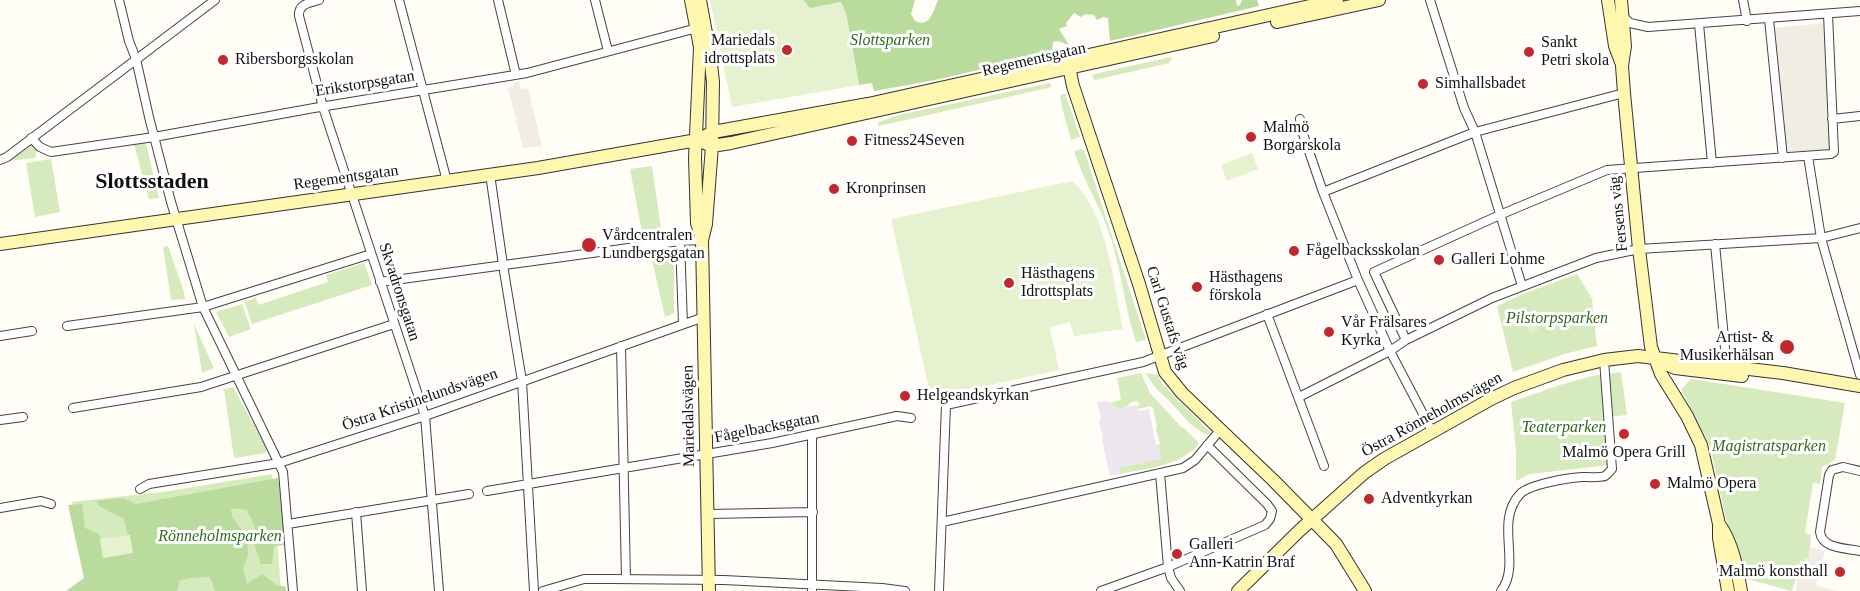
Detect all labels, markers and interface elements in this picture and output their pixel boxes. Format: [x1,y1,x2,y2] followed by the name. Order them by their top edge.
[704,31,775,69] place label: Mariedals idrottsplats
[850,31,930,51] park label: Slottsparken
[1541,33,1609,71] place label: Sankt Petri skola
[980,39,1088,81] street label: Regementsgatan
[780,43,794,57] marker: Mariedals idrottsplats
[1522,45,1536,59] marker: Sankt Petri skola
[235,50,354,70] place label: Ribersborgsskolan
[216,53,230,67] marker: Ribersborgsskolan
[314,67,416,101] street label: Erikstorpsgatan
[1435,74,1526,94] place label: Simhallsbadet
[1416,77,1430,91] marker: Simhallsbadet
[1263,118,1341,156] place label: Malmö Borgarskola
[1244,130,1258,144] marker: Malmö Borgarskola
[864,131,964,151] place label: Fitness24Seven
[845,134,859,148] marker: Fitness24Seven
[292,161,400,195] street label: Regementsgatan
[95,169,209,195] district label: Slottsstaden
[1605,175,1633,253] street label: Fersens väg
[846,179,926,199] place label: Kronprinsen
[827,182,841,196] marker: Kronprinsen
[602,226,705,264] place label: Vårdcentralen Lundbergsgatan
[580,236,598,254] marker: Vårdcentralen Lundbergsgatan
[374,240,424,344] street label: Skvadronsgatan
[1306,241,1420,261] place label: Fågelbacksskolan
[1287,244,1301,258] marker: Fågelbacksskolan
[1451,250,1545,270] place label: Galleri Lohme
[1432,253,1446,267] marker: Galleri Lohme
[1021,264,1095,302] place label: Hästhagens Idrottsplats
[1141,264,1193,372] street label: Carl Gustafs väg
[1209,268,1283,306] place label: Hästhagens förskola
[1002,276,1016,290] marker: Hästhagens Idrottsplats
[1190,280,1204,294] marker: Hästhagens förskola
[1506,309,1608,329] park label: Pilstorpsparken
[1341,313,1427,351] place label: Vår Frälsares Kyrka
[1322,325,1336,339] marker: Vår Frälsares Kyrka
[1680,328,1774,366] place label: Artist- & Musikerhälsan
[1778,338,1796,356] marker: Artist- & Musikerhälsan
[340,364,500,436] street label: Östra Kristinelundsvägen
[679,365,699,467] street label: Mariedalsvägen
[1358,368,1506,462] street label: Östra Rönneholmsvägen
[917,386,1029,406] place label: Helgeandskyrkan
[898,389,912,403] marker: Helgeandskyrkan
[713,408,821,448] street label: Fågelbacksgatan
[1522,418,1606,438] park label: Teaterparken
[1617,427,1631,441] marker: Malmö Opera Grill
[1712,437,1826,457] park label: Magistratsparken
[1562,443,1686,463] place label: Malmö Opera Grill
[1667,474,1756,494] place label: Malmö Opera
[1648,477,1662,491] marker: Malmö Opera
[1381,489,1473,509] place label: Adventkyrkan
[1362,492,1376,506] marker: Adventkyrkan
[158,527,282,547] park label: Rönneholmsparken
[1189,535,1295,573] place label: Galleri Ann-Katrin Braf
[1170,547,1184,561] marker: Galleri Ann-Katrin Braf
[1719,562,1828,582] place label: Malmö konsthall
[1833,565,1847,579] marker: Malmö konsthall

